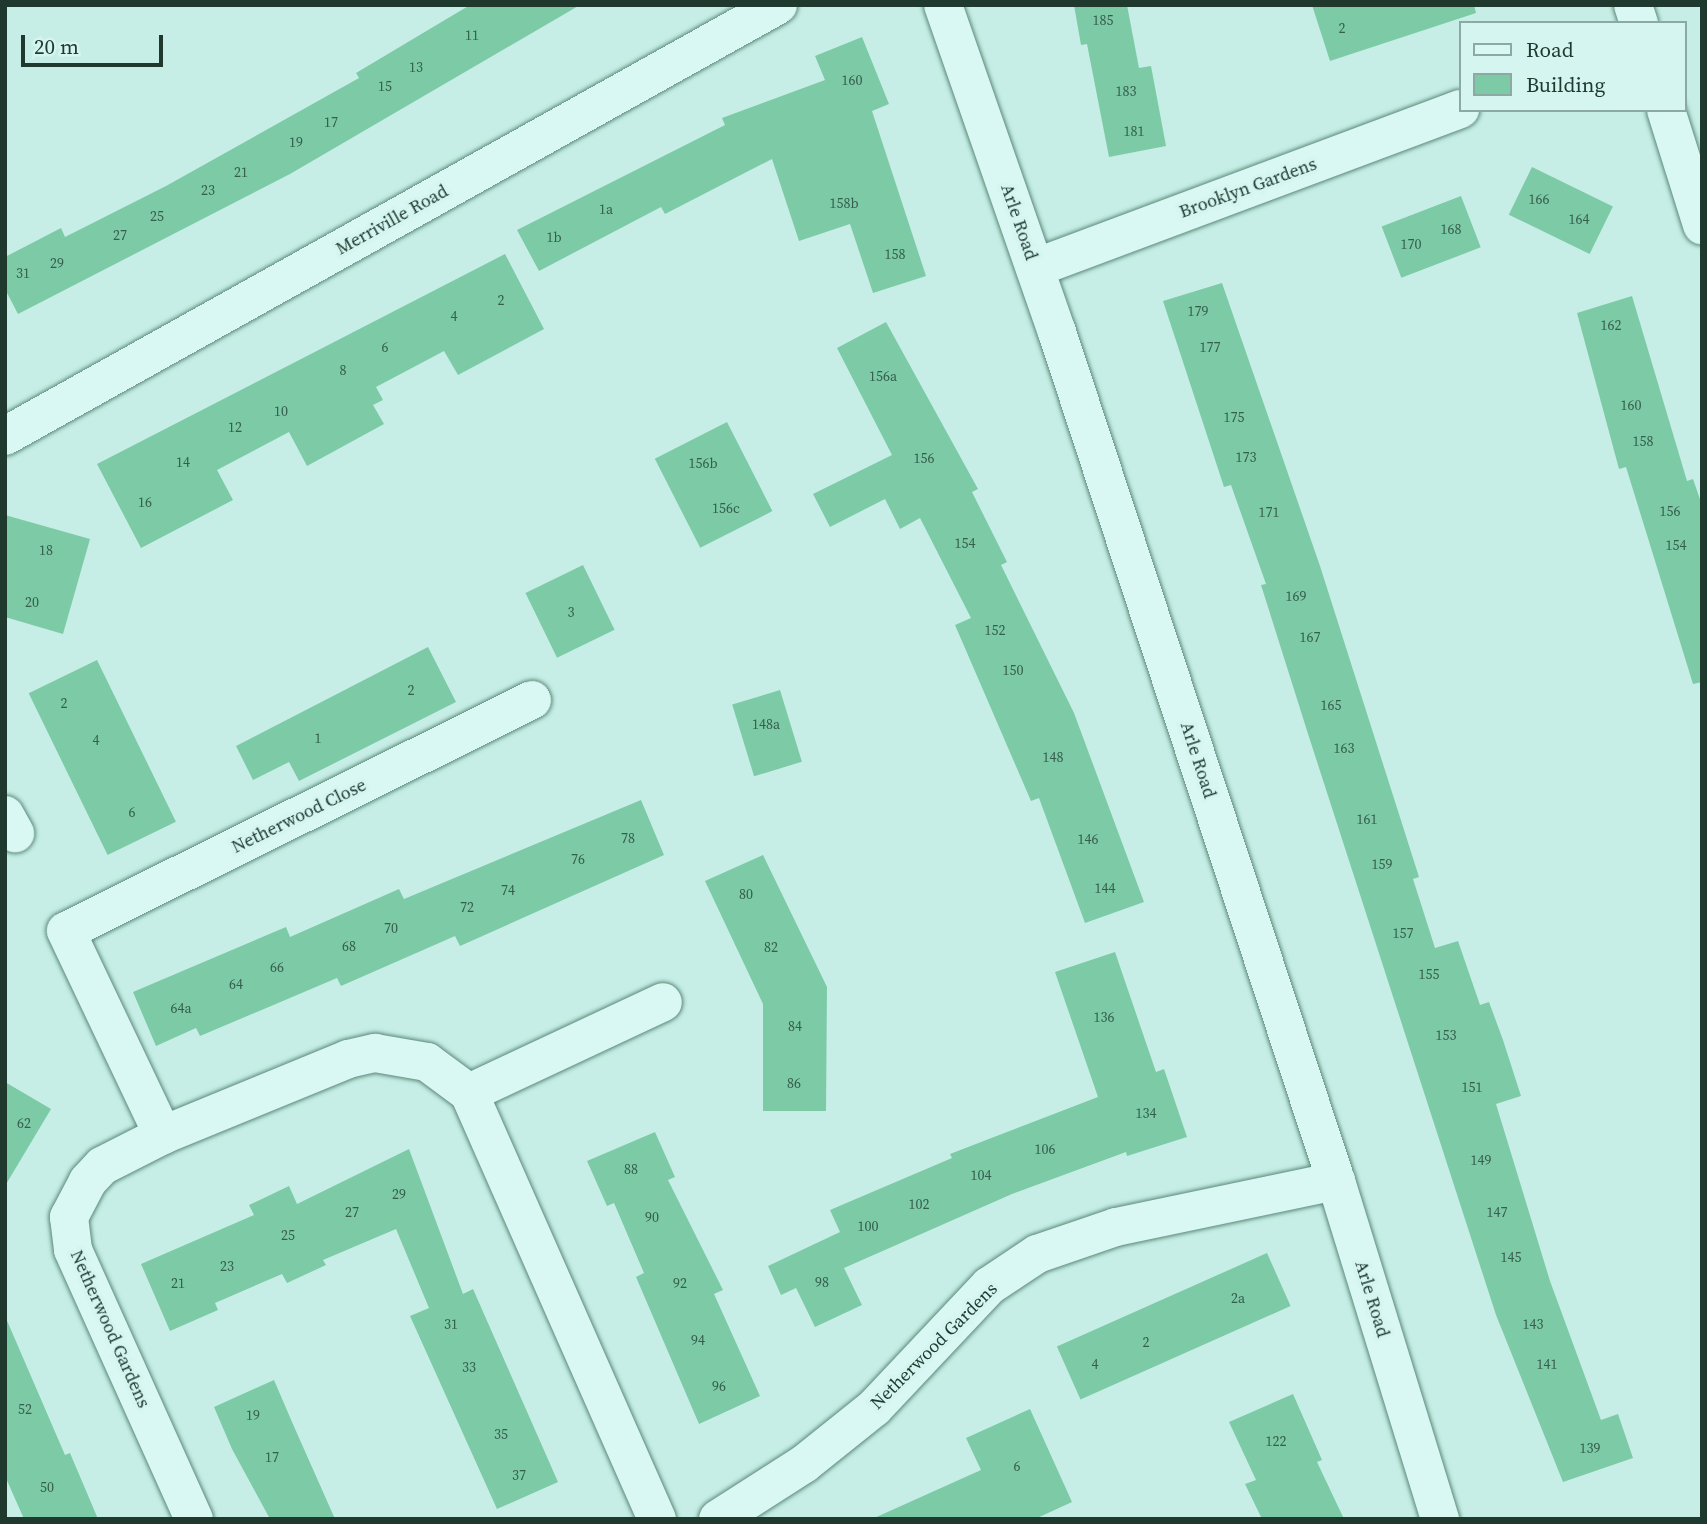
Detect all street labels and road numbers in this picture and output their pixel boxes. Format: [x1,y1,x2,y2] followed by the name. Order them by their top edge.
[1176,153,1320,223] street label: Brooklyn Gardens
[332,180,452,260] street label: Merriville Road
[996,181,1042,263] street label: Arle Road
[1176,719,1220,801] street label: Arle Road
[228,774,370,858] street label: Netherwood Close
[66,1247,154,1411] street label: Netherwood Gardens
[1350,1258,1394,1340] street label: Arle Road
[866,1278,1002,1414] street label: Netherwood Gardens

